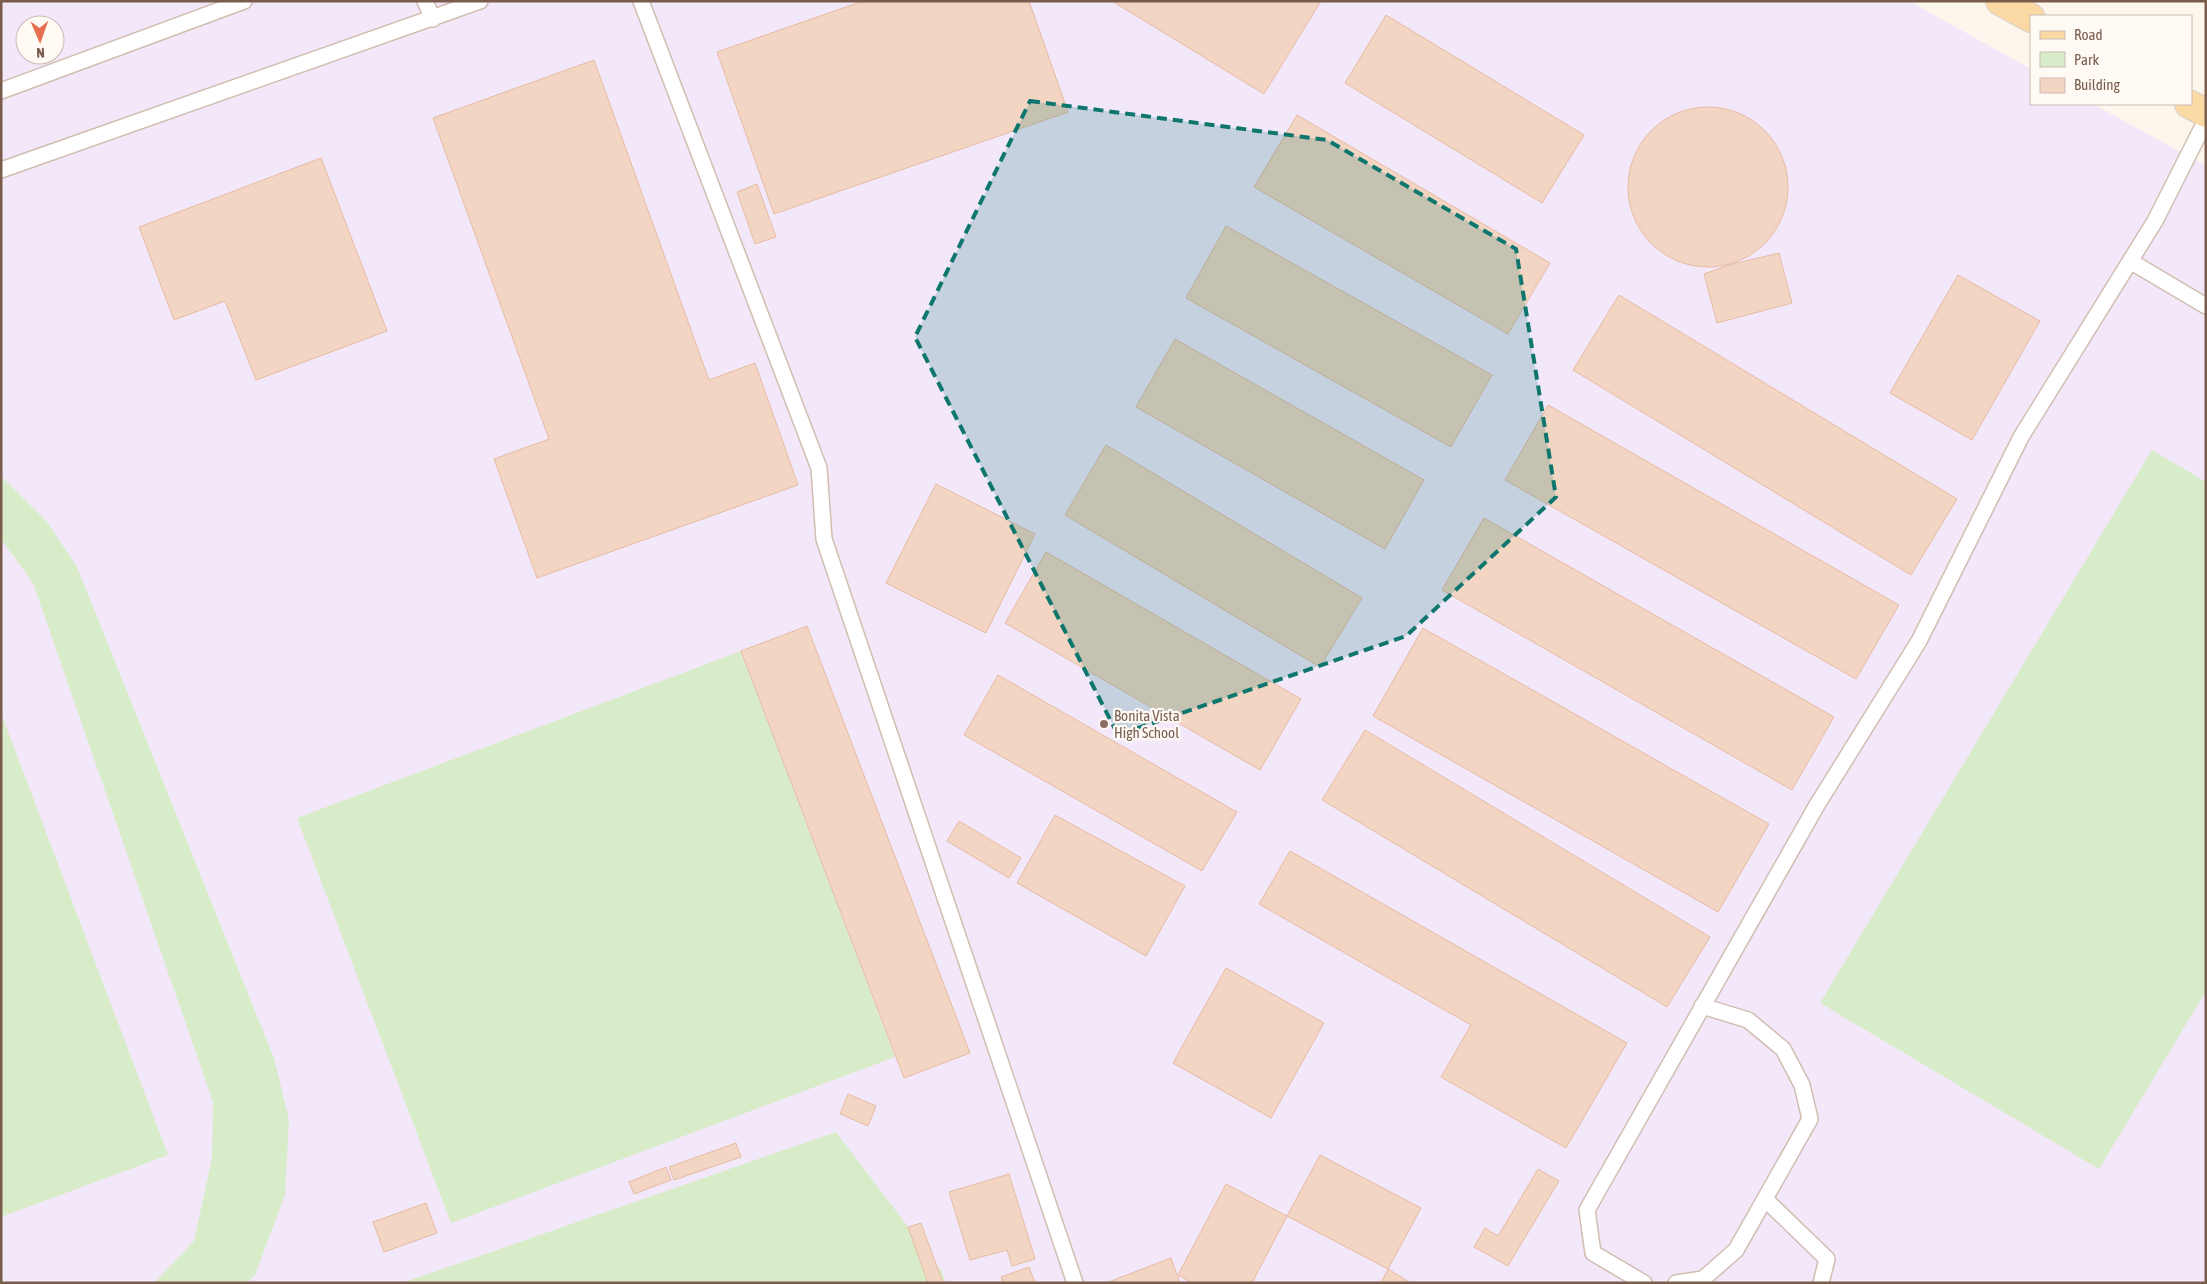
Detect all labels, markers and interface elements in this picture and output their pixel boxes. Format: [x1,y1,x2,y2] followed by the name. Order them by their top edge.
[15,15,65,65] north arrow
[2030,15,2192,105] legend
[2074,26,2103,43] text: Road
[36,45,45,61] text: N
[2074,51,2099,68] text: Park
[2074,76,2120,93] text: Building
[1114,707,1180,741] place label: Bonita Vista High School
[1098,718,1110,730] marker: Bonita Vista High School

